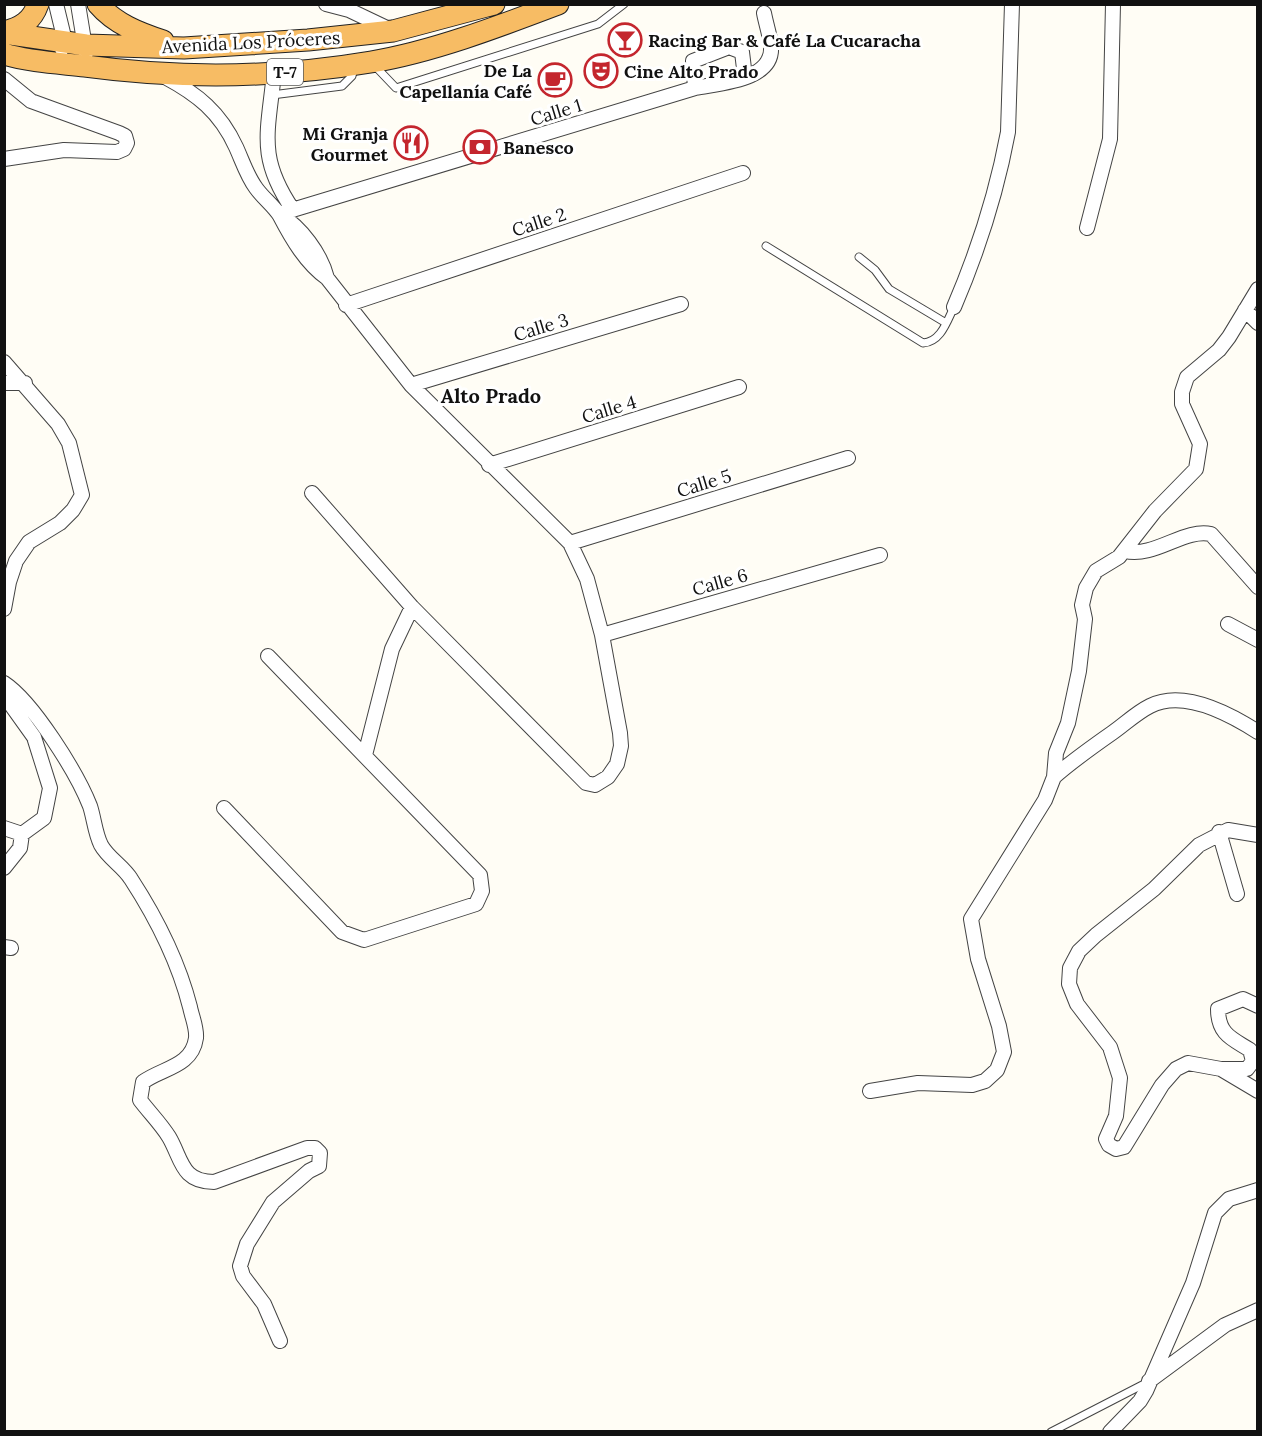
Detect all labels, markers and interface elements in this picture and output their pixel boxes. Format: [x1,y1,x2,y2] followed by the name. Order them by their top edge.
[607,22,643,58] bar icon: Racing Bar & Café La Cucaracha
[160,26,341,58] street label: Avenida Los Próceres
[648,29,921,52] place label: Racing Bar & Café La Cucaracha
[583,53,619,89] theatre icon: Cine Alto Prado
[267,59,303,85] road number: T-7
[399,59,533,103] place label: De La Capellanía Café
[624,60,759,83] place label: Cine Alto Prado
[537,62,573,98] cafe icon: De La Capellanía Café
[527,93,585,131] street label: Calle 1
[302,122,389,166] place label: Mi Granja Gourmet
[393,125,429,161] restaurant icon: Mi Granja Gourmet
[462,129,498,165] bank icon: Banesco
[503,136,574,159] place label: Banesco
[509,202,569,242] street label: Calle 2
[511,308,571,346] street label: Calle 3
[441,383,541,408] district label: Alto Prado
[579,390,639,428] street label: Calle 4
[674,464,734,502] street label: Calle 5
[690,563,750,601] street label: Calle 6

